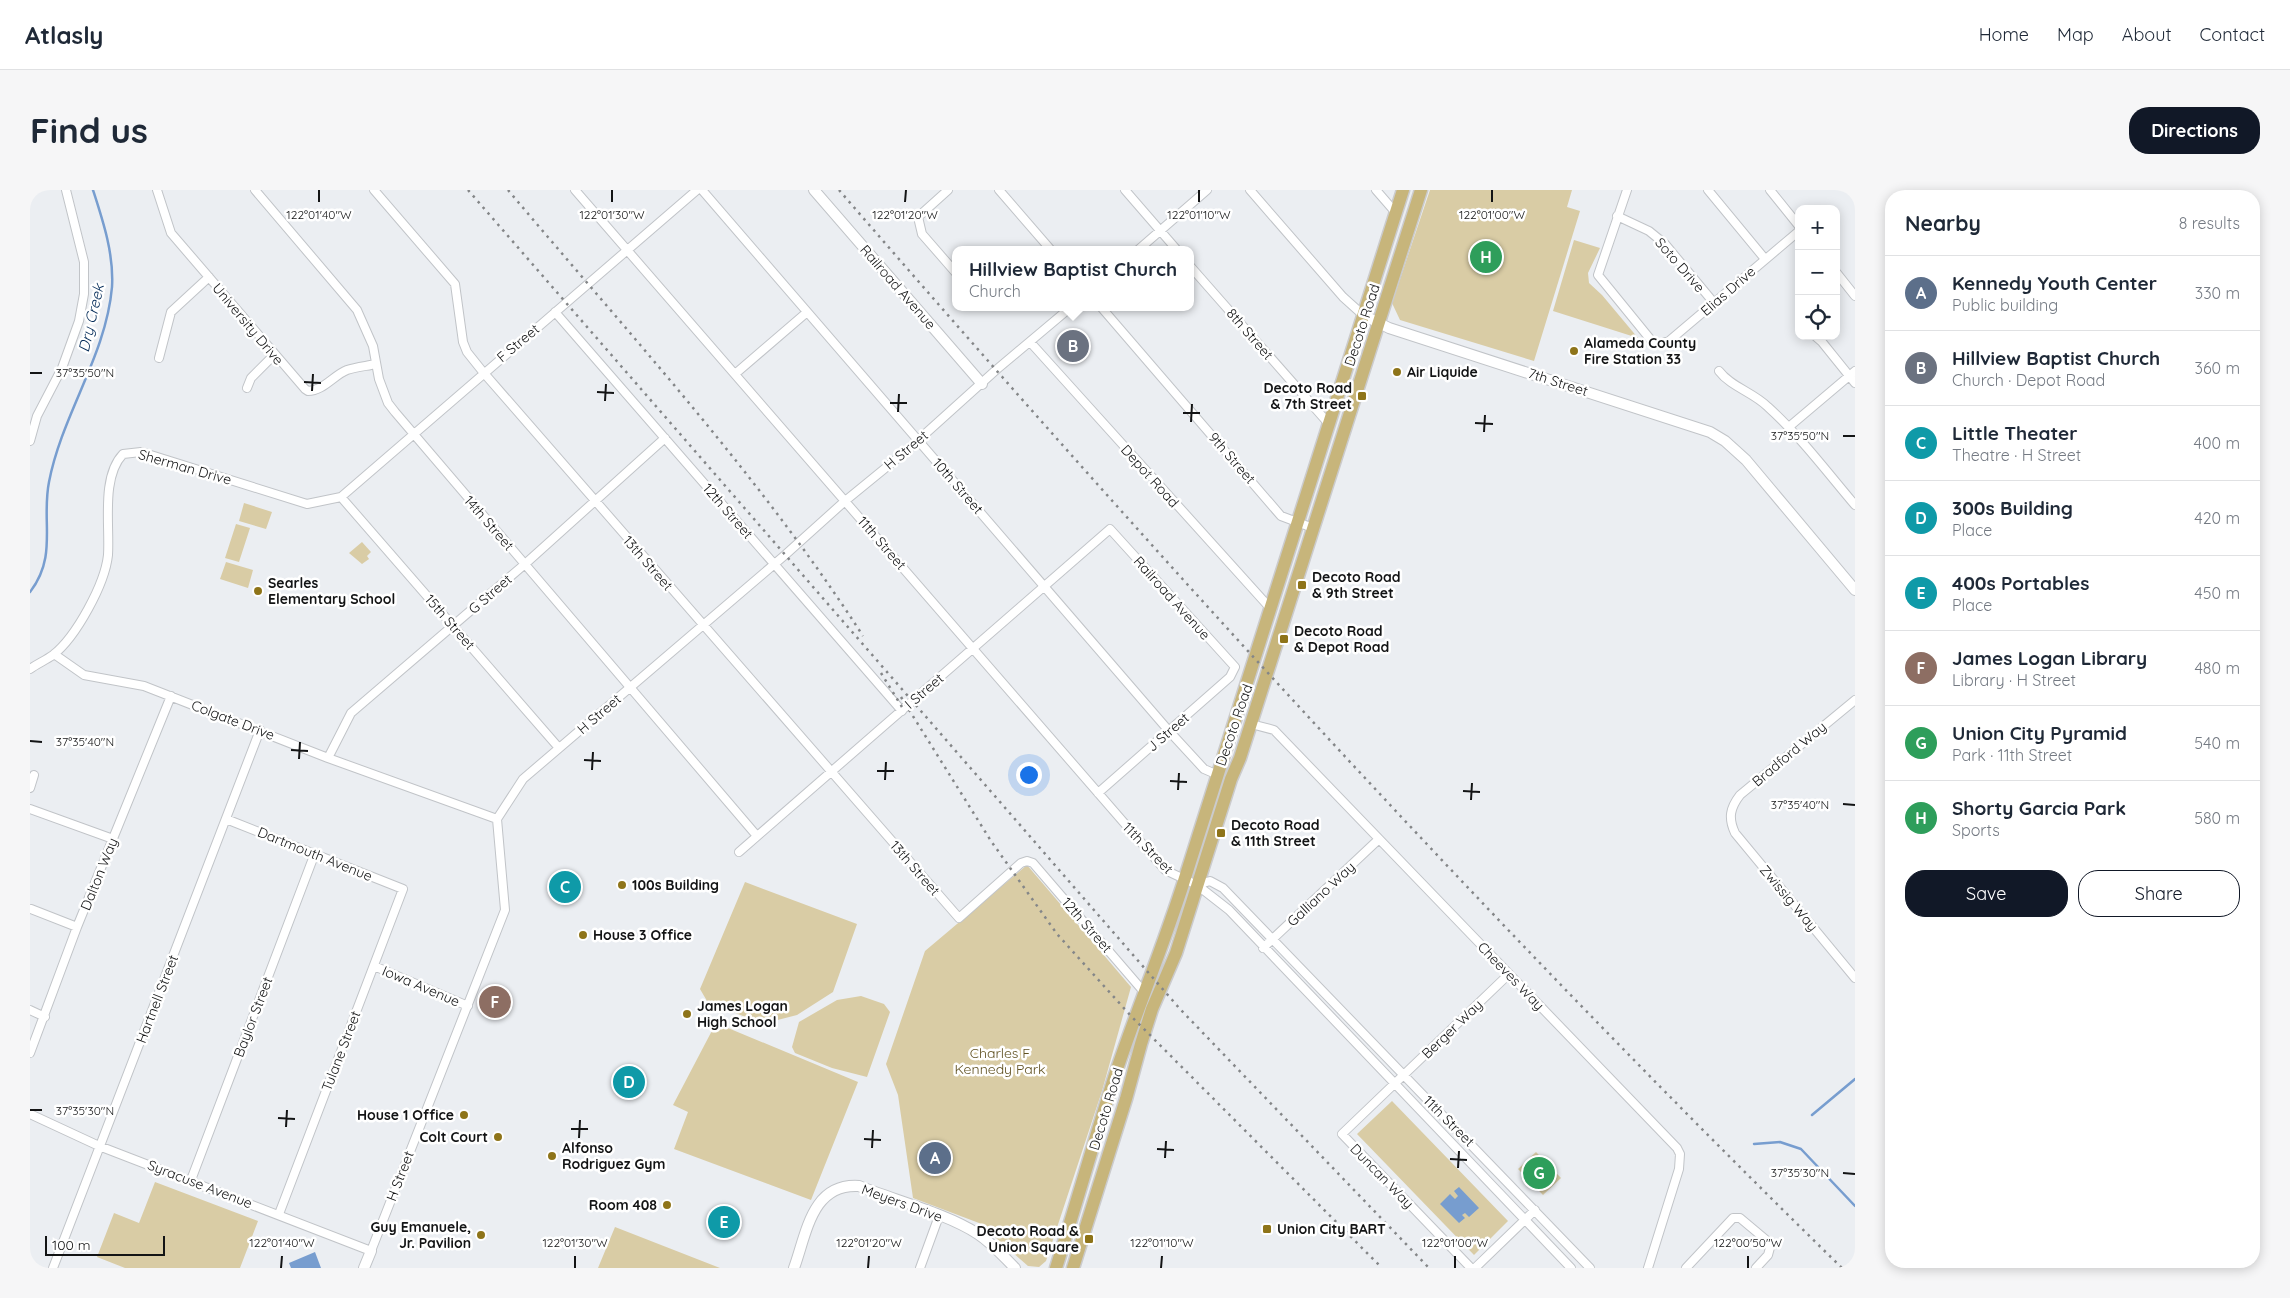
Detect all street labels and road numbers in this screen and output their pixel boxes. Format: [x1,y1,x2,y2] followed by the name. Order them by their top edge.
[1651,234,1709,296] street label: Soto Drive
[856,241,940,333] street label: Railroad Avenue
[1697,262,1759,320] street label: Elias Drive
[208,279,288,369] street label: University Drive
[1340,282,1384,368] street label: Decoto Road
[1223,305,1277,364] street label: 8th Street
[493,320,543,366] street label: F Street
[1526,364,1590,400] street label: 7th Street
[880,426,932,474] street label: H Street
[1205,428,1259,488] street label: 9th Street
[1117,441,1183,511] street label: Depot Road
[136,445,234,489] street label: Sherman Drive
[929,454,987,518] street label: 10th Street
[699,480,757,543] street label: 12th Street
[460,492,518,554] street label: 14th Street
[854,513,910,574] street label: 11th Street
[619,532,677,594] street label: 13th Street
[1130,552,1214,644] street label: Railroad Avenue
[465,570,516,618] street label: G Street
[421,591,479,654] street label: 15th Street
[901,669,947,713] street label: I Street
[1212,682,1256,768] street label: Decoto Road
[573,690,625,738] street label: H Street
[189,696,277,744] street label: Colgate Drive
[1143,709,1193,755] street label: J Street
[1748,718,1830,790] street label: Bradford Way
[1119,818,1177,878] street label: 11th Street
[255,823,375,885] street label: Dartmouth Avenue
[76,835,122,913] street label: Dalton Way
[886,837,944,899] street label: 13th Street
[1283,858,1359,930] street label: Galliano Way
[1756,861,1822,935] street label: Zwissig Way
[1058,894,1116,957] street label: 12th Street
[1474,938,1548,1014] street label: Cheeves Way
[132,952,182,1046] street label: Hartnell Street
[379,962,463,1010] street label: Iowa Avenue
[229,974,277,1060] street label: Baylor Street
[1418,996,1486,1062] street label: Berger Way
[317,1008,365,1094] street label: Tulane Street
[1085,1065,1127,1153] street label: Decoto Road
[1420,1092,1479,1151] street label: 11th Street
[1346,1140,1418,1212] street label: Duncan Way
[382,1148,418,1204] street label: H Street
[145,1156,255,1212] street label: Syracuse Avenue
[859,1180,945,1226] street label: Meyers Drive

